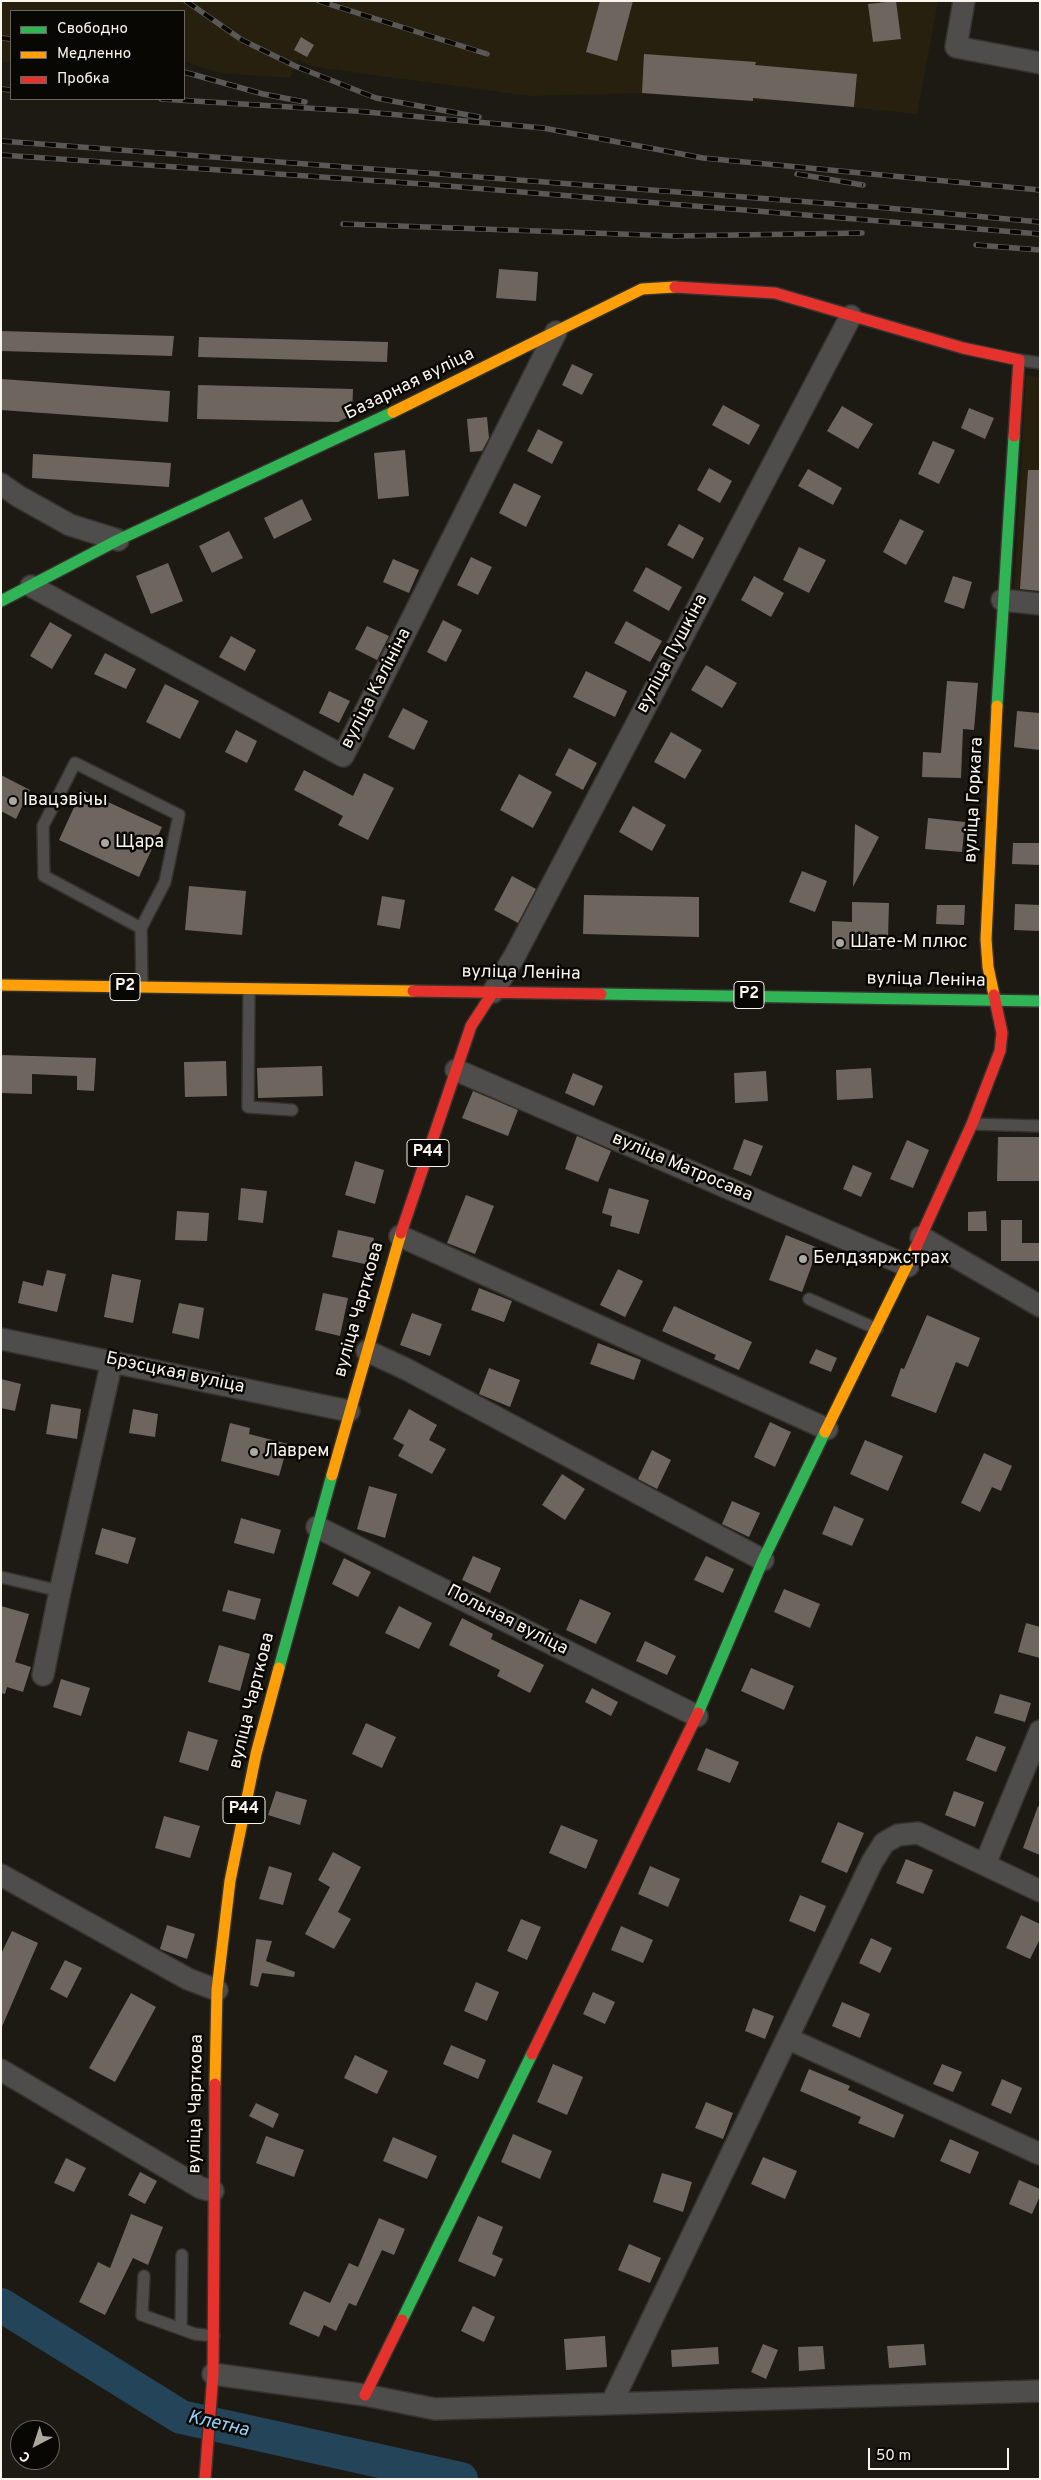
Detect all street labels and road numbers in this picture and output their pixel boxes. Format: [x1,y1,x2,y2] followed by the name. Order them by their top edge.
[342,344,478,426] street label: Базарная вуліца
[633,591,713,717] street label: вуліца Пушкіна
[337,625,417,753] street label: вуліца Калініна
[961,737,989,863] street label: вуліца Горкага
[461,962,581,986] street label: вуліца Леніна
[866,969,986,993] street label: вуліца Леніна
[110,974,140,1000] road number: Р2
[734,982,764,1008] road number: Р2
[609,1129,755,1207] street label: вуліца Матросава
[407,1140,449,1166] road number: Р44
[330,1240,390,1380] street label: вуліца Чарткова
[104,1349,246,1399] street label: Брэсцкая вуліца
[443,1581,571,1661] street label: Польная вуліца
[226,1631,280,1771] street label: вуліца Чарткова
[223,1796,265,1824] road number: Р44
[185,2034,209,2174] street label: вуліца Чарткова

